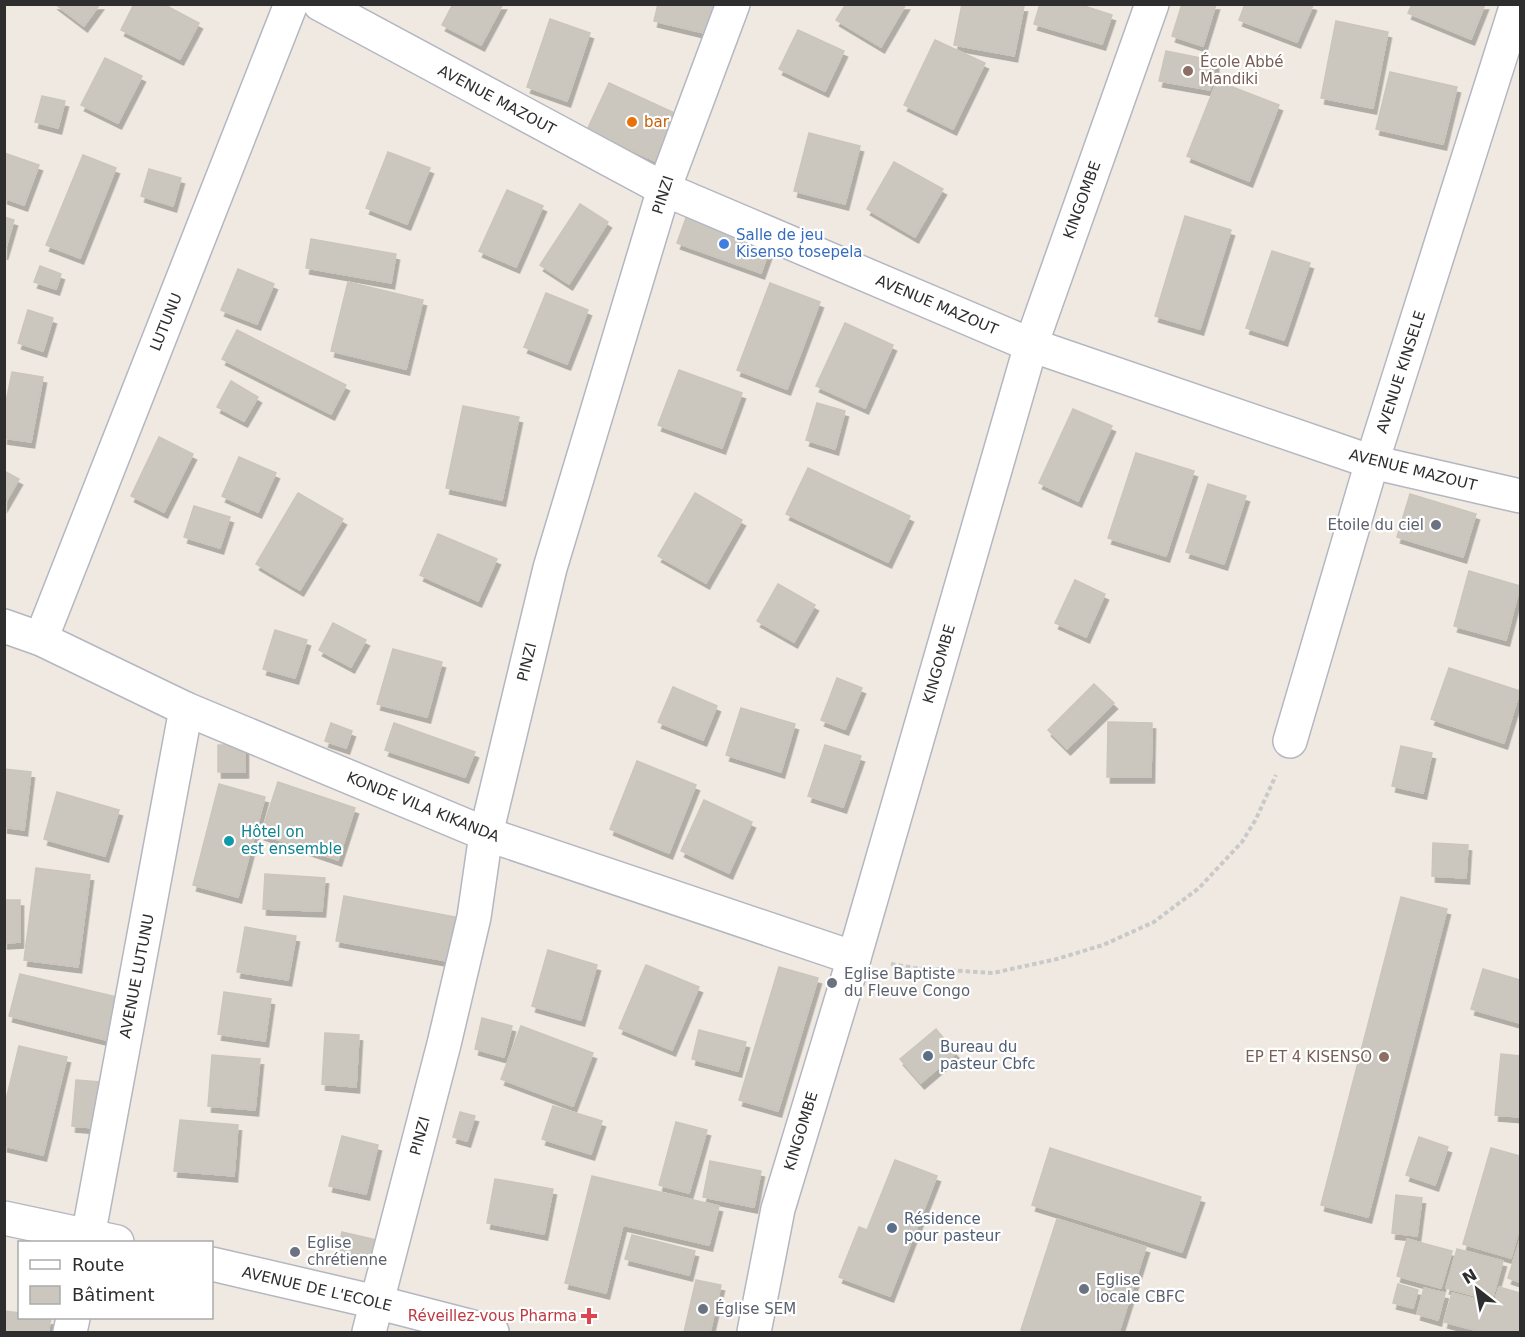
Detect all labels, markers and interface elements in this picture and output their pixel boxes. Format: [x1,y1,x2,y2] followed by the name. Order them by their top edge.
[1200,52,1284,88] place label: École Abbé Mandiki
[435,61,560,139] street label: AVENUE MAZOUT
[1181,64,1195,78] marker: École Abbé Mandiki
[644,113,670,131] place label: bar
[625,115,639,129] marker: bar
[1060,159,1104,241] street label: KINGOMBE
[648,173,678,217] street label: PINZI
[736,226,863,261] place label: Salle de jeu Kisenso tosepela
[717,237,731,251] marker: Salle de jeu Kisenso tosepela
[873,271,1002,339] street label: AVENUE MAZOUT
[146,290,186,354] street label: LUTUNU
[1373,308,1429,436] street label: AVENUE KINSELE
[1347,445,1479,495] street label: AVENUE MAZOUT
[1328,516,1424,534] place label: Etoile du ciel
[1429,518,1443,532] marker: Etoile du ciel
[919,622,959,706] street label: KINGOMBE
[514,641,540,683] street label: PINZI
[344,768,503,846] street label: KONDE VILA KIKANDA
[241,823,342,858] place label: Hôtel on est ensemble
[222,834,236,848] marker: Hôtel on est ensemble
[116,912,158,1040] street label: AVENUE LUTUNU
[844,965,970,1000] place label: Eglise Baptiste du Fleuve Congo
[825,976,839,990] marker: Eglise Baptiste du Fleuve Congo
[940,1038,1036,1073] place label: Bureau du pasteur Cbfc
[1245,1048,1372,1066] place label: EP ET 4 KISENSO
[921,1049,935,1063] marker: Bureau du pasteur Cbfc
[1377,1050,1391,1064] marker: EP ET 4 KISENSO
[780,1089,822,1173] street label: KINGOMBE
[406,1115,434,1157] street label: PINZI
[904,1210,1001,1245] place label: Résidence pour pasteur
[885,1221,899,1235] marker: Résidence pour pasteur
[307,1234,387,1269] place label: Eglise chrétienne
[18,1241,213,1319] legend
[288,1245,302,1259] marker: Eglise chrétienne
[72,1254,124,1275] text: Route
[1447,1259,1507,1319] north arrow
[240,1263,394,1315] street label: AVENUE DE L'ECOLE
[1459,1265,1480,1288] text: N
[1096,1271,1185,1306] place label: Eglise locale CBFC
[1077,1282,1091,1296] marker: Eglise locale CBFC
[72,1284,155,1305] text: Bâtiment
[715,1299,796,1318] place label: Église SEM
[696,1302,710,1316] marker: Église SEM
[408,1307,577,1325] place label: Réveillez-vous Pharma
[582,1309,596,1323] marker: Réveillez-vous Pharma

